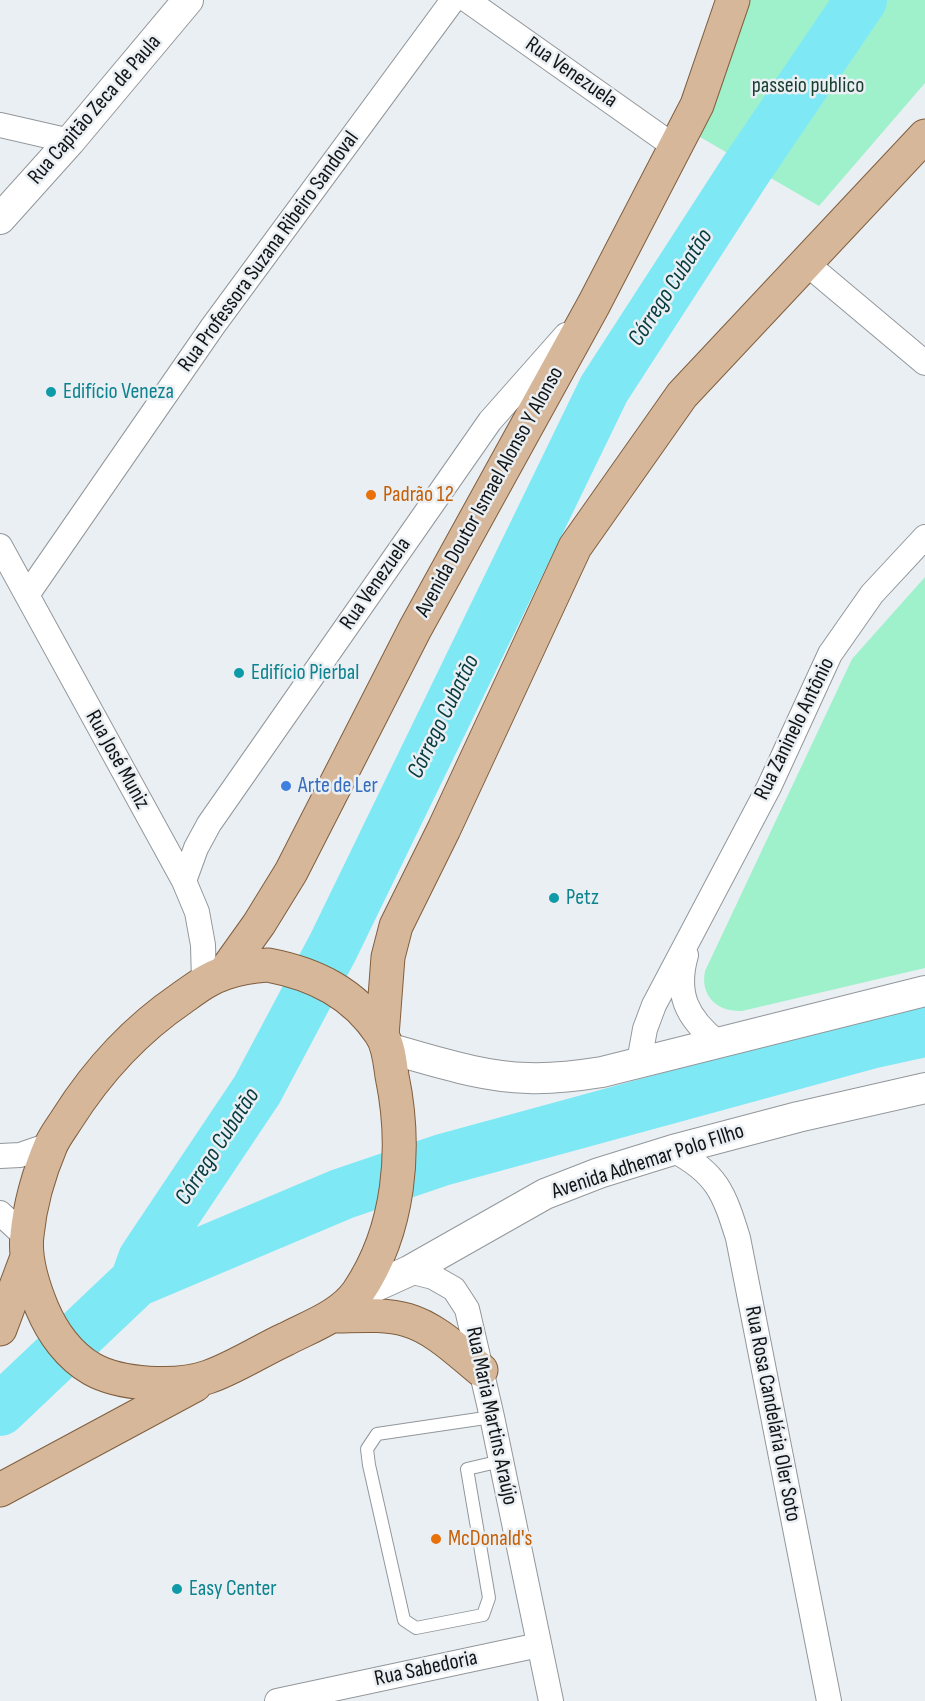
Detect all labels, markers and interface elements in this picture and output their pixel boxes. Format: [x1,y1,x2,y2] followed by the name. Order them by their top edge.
[23,30,167,190] street label: Rua Capitão Zeca de Paula
[520,32,622,114] street label: Rua Venezuela
[752,73,864,99] park label: passeio publico
[173,127,365,377] street label: Rua Professora Suzana Ribeiro Sandoval
[622,224,720,352] water label: Córrego Cubatão
[410,362,570,622] street label: Avenida Doutor Ismael Alonso Y Alonso
[63,379,174,405] place label: Edifício Veneza
[44,385,58,399] marker: Edifício Veneza
[383,482,454,508] place label: Padrão 12
[364,488,378,502] marker: Padrão 12
[335,533,417,635] street label: Rua Venezuela
[402,651,486,783] water label: Córrego Cubatão
[749,654,841,804] street label: Rua Zaninelo Antônio
[251,660,359,686] place label: Edifício Pierbal
[232,666,246,680] marker: Edifício Pierbal
[79,706,155,814] street label: Rua José Muniz
[298,773,378,799] place label: Arte de Ler
[279,779,293,793] marker: Arte de Ler
[566,885,599,911] place label: Petz
[547,891,561,905] marker: Petz
[169,1083,267,1211] water label: Córrego Cubatão
[548,1118,748,1206] street label: Avenida Adhemar Polo FIlho
[738,1304,806,1524] street label: Rua Rosa Candelária Oler Soto
[459,1324,523,1508] street label: Rua Maria Martins Araújo
[448,1526,532,1552] place label: McDonald's
[429,1532,443,1546] marker: McDonald's
[189,1576,277,1602] place label: Easy Center
[170,1582,184,1596] marker: Easy Center
[372,1645,480,1693] street label: Rua Sabedoria

